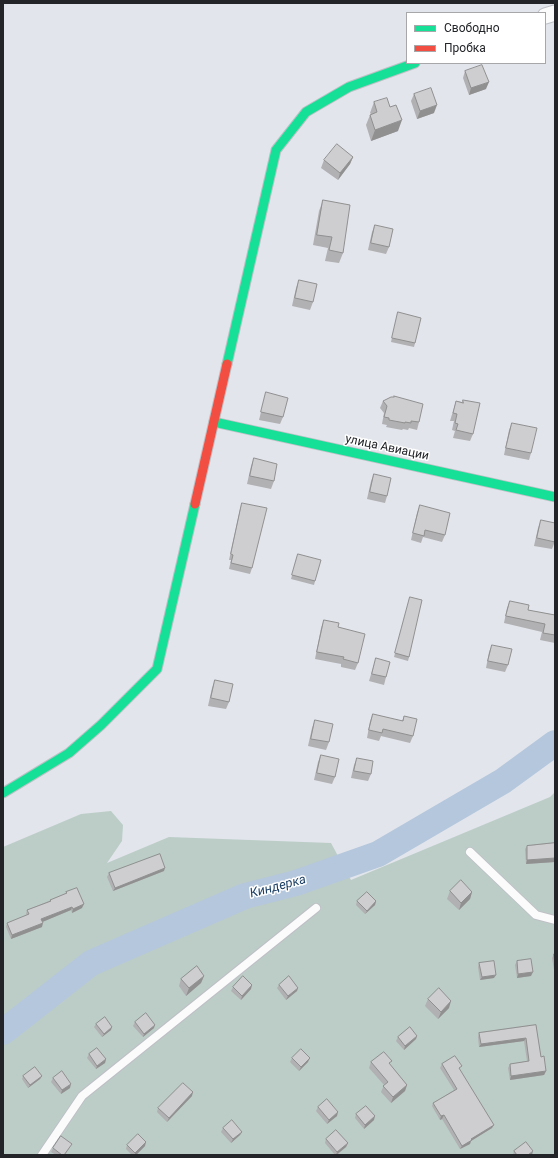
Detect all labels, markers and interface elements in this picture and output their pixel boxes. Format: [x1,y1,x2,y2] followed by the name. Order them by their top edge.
[406,12,546,64] legend
[444,21,500,35] text: Свободно
[444,41,486,55] text: Пробка
[344,432,430,464] street label: улица Авиации
[248,872,308,902] water label: Киндерка

